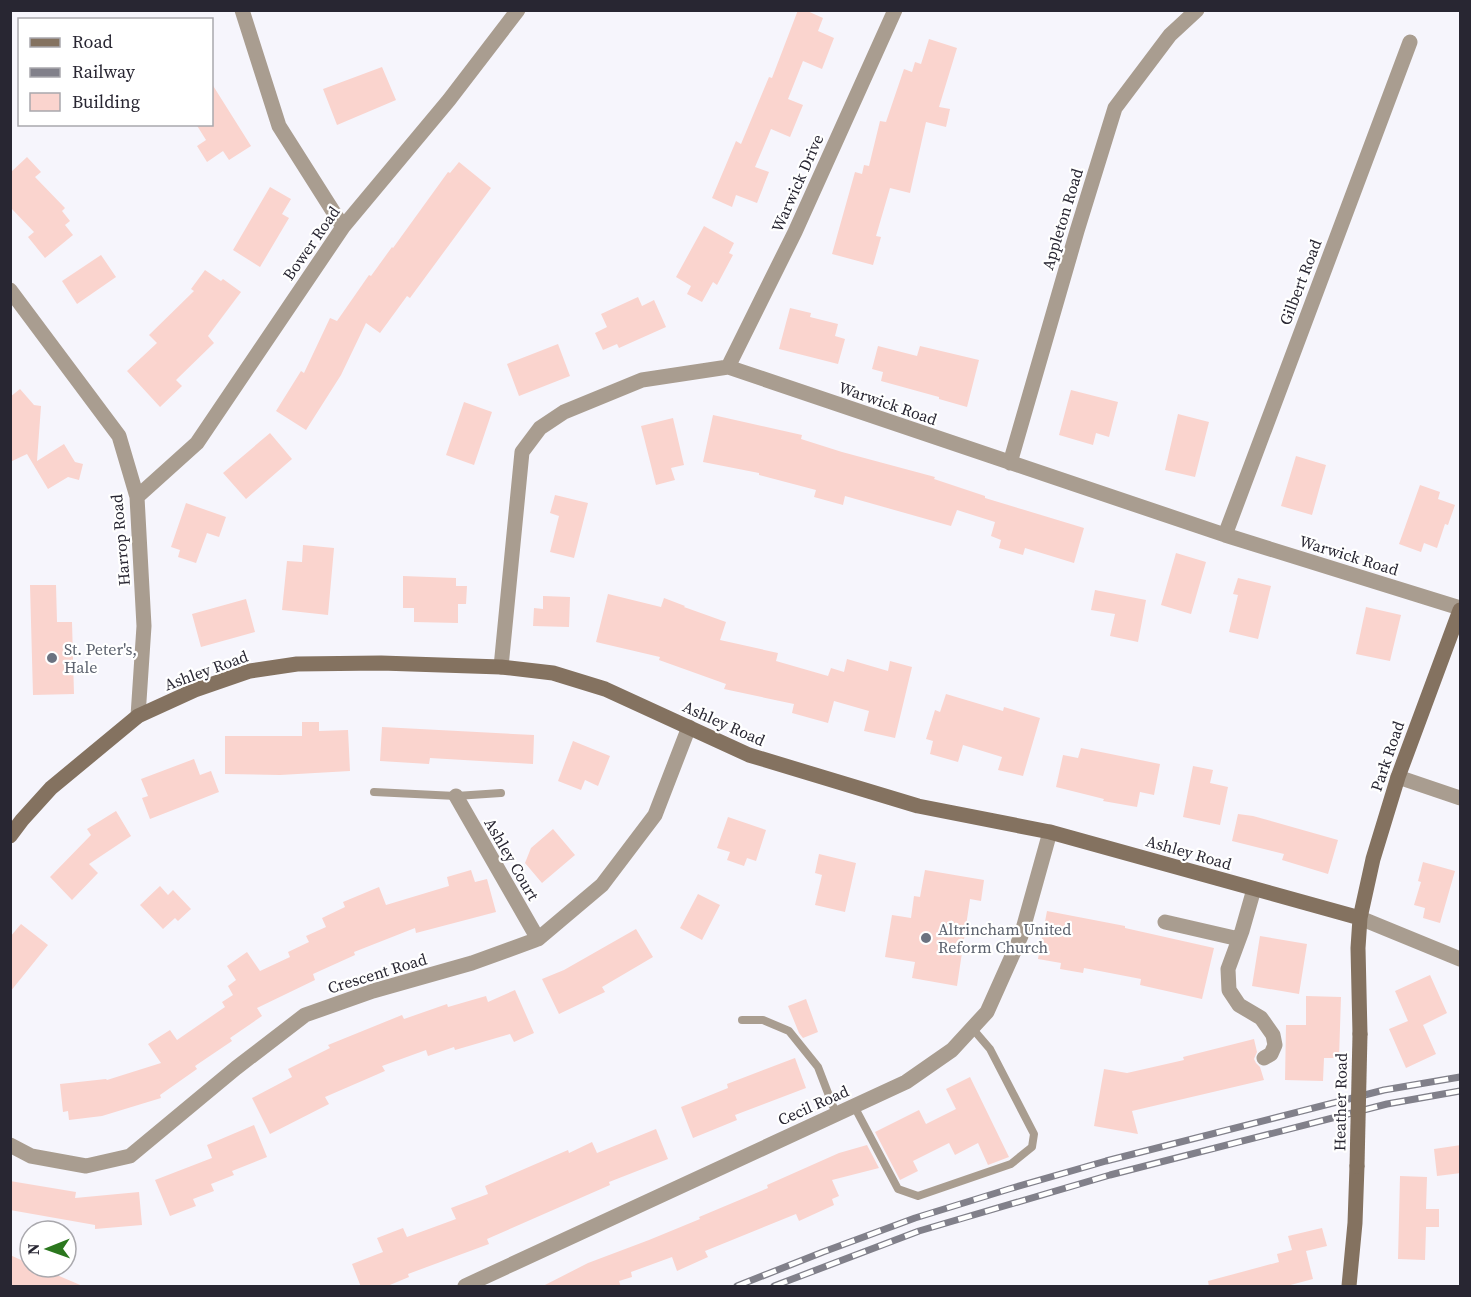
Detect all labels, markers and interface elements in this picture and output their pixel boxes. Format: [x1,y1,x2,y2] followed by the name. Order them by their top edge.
[18,18,213,126] legend
[72,29,113,54] text: Road
[72,59,136,84] text: Railway
[72,89,140,114] text: Building
[766,131,828,235] street label: Warwick Drive
[1036,166,1088,272] street label: Appleton Road
[277,202,345,284] street label: Bower Road
[1274,236,1326,328] street label: Gilbert Road
[836,376,940,430] street label: Warwick Road
[105,493,135,587] street label: Harrop Road
[1297,529,1401,581] street label: Warwick Road
[64,638,137,678] place label: St. Peter's, Hale
[161,645,251,695] street label: Ashley Road
[45,651,59,665] marker: St. Peter's, Hale
[679,695,769,751] street label: Ashley Road
[1365,718,1409,794] street label: Park Road
[479,814,545,905] street label: Ashley Court
[1144,829,1234,875] street label: Ashley Road
[938,918,1071,958] place label: Altrincham United Reform Church
[919,931,933,945] marker: Altrincham United Reform Church
[325,947,429,999] street label: Crescent Road
[1328,1053,1352,1151] street label: Heather Road
[774,1080,852,1130] street label: Cecil Road
[18,1219,78,1279] north arrow
[22,1243,44,1255] text: N

